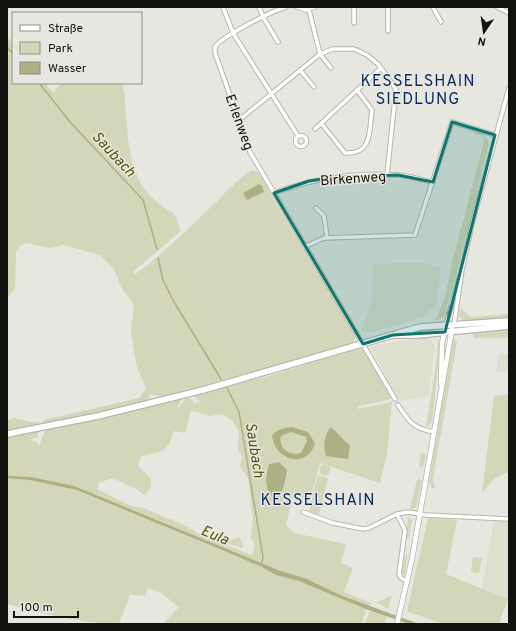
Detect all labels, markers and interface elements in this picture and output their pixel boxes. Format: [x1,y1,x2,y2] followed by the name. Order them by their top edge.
[12,12,142,84] legend
[464,12,504,52] north arrow
[48,21,83,37] text: Straße
[477,33,487,48] text: N
[48,41,73,57] text: Park
[48,61,87,77] text: Wasser
[360,72,476,110] district label: KESSELSHAIN SIEDLUNG
[221,92,257,153] street label: Erlenweg
[87,128,139,182] water label: Saubach
[320,169,387,190] street label: Birkenweg
[446,304,452,317] one-way arrow
[240,421,267,479] water label: Saubach
[260,491,376,511] district label: KESSELSHAIN
[198,522,231,551] water label: Eula
[14,593,78,619] scale bar
[20,600,53,616] text: 100 m

